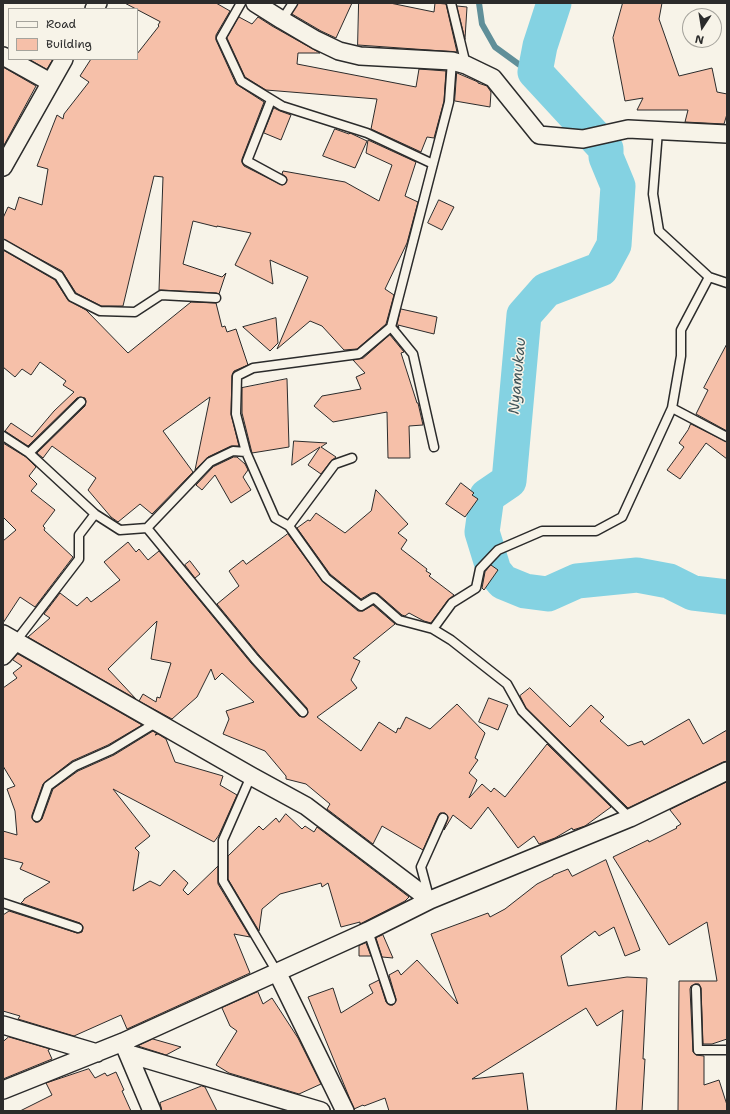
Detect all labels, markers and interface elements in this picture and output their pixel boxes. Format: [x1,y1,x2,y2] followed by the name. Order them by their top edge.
[8,8,138,60] legend
[682,8,722,48] north arrow
[46,16,76,32] text: Road
[694,31,705,47] text: N
[46,36,92,52] text: Building
[506,337,530,415] water label: Nyamukau

